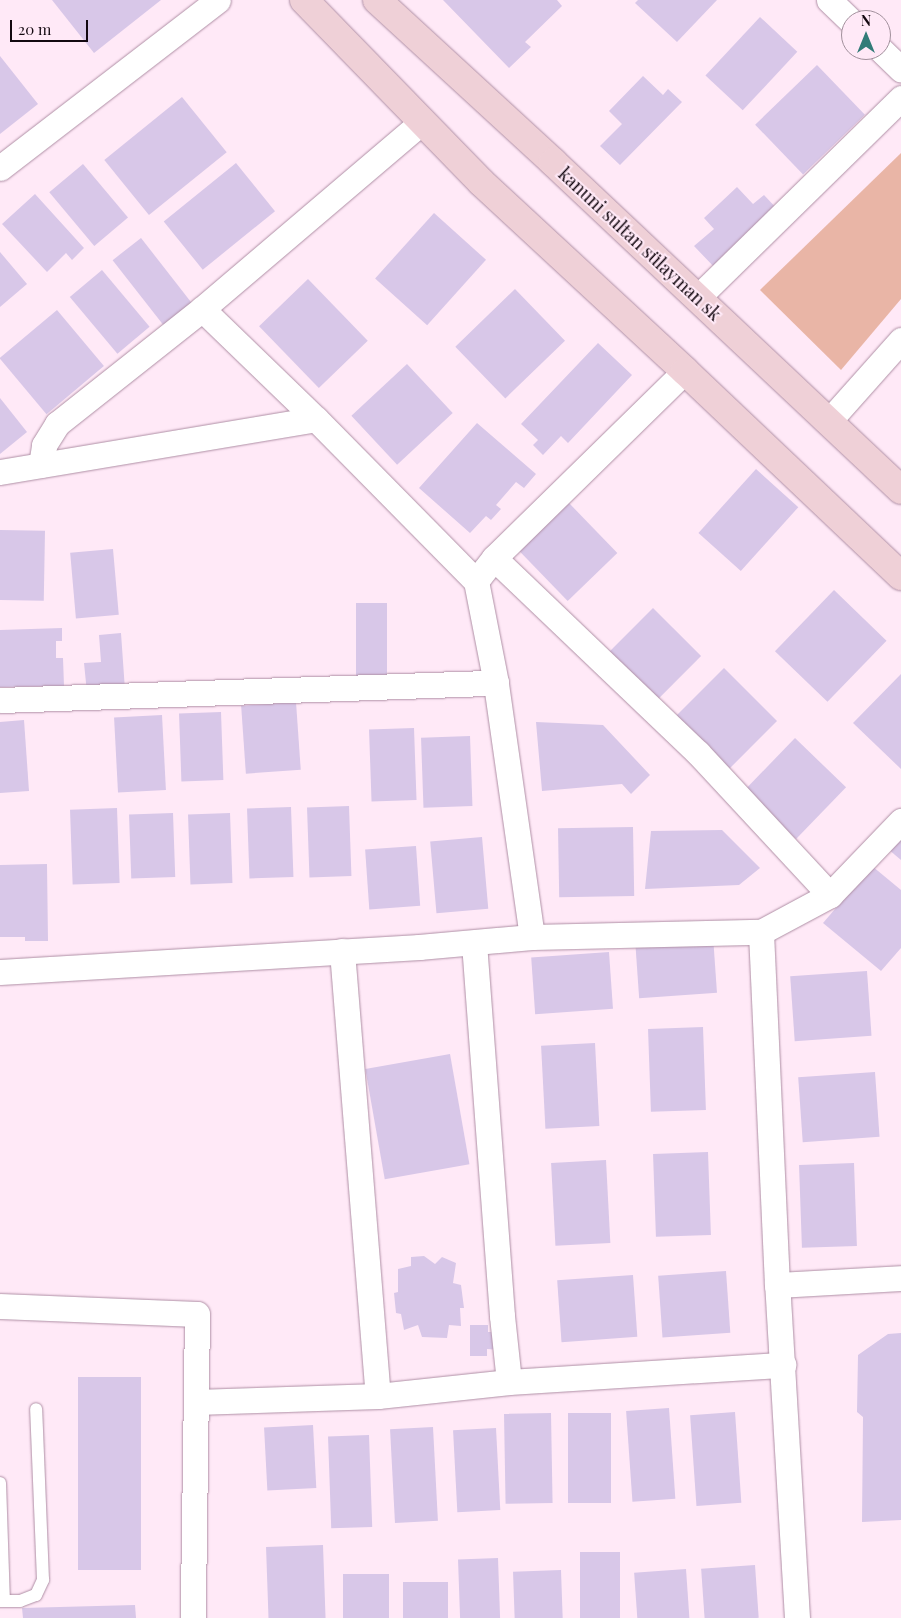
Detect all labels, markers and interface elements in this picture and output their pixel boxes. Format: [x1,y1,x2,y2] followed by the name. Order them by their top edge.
[12,10,90,42] scale bar
[841,10,891,60] north arrow
[861,11,871,30] text: N
[18,19,51,39] text: 20 m
[554,163,726,325] street label: kanuni sultan sülayman sk

